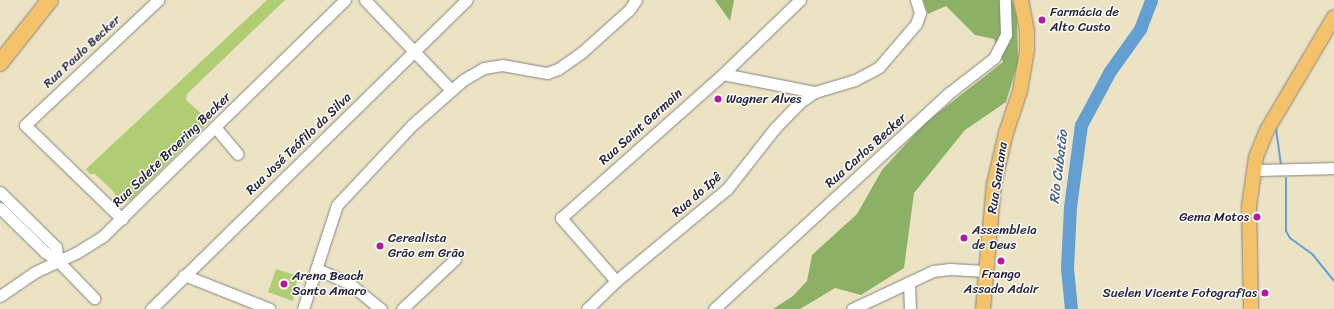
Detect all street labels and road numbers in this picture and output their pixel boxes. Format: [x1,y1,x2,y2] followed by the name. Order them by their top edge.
[40,12,124,92] street label: Rua Paulo Becker
[596,86,686,168] street label: Rua Saint Germain
[110,89,234,211] street label: Rua Salete Broering Becker
[243,89,355,199] street label: Rua José Teófilo da Silva
[822,110,910,192] street label: Rua Carlos Becker
[985,141,1011,215] street label: Rua Santana
[669,169,725,221] street label: Rua do Ipê

